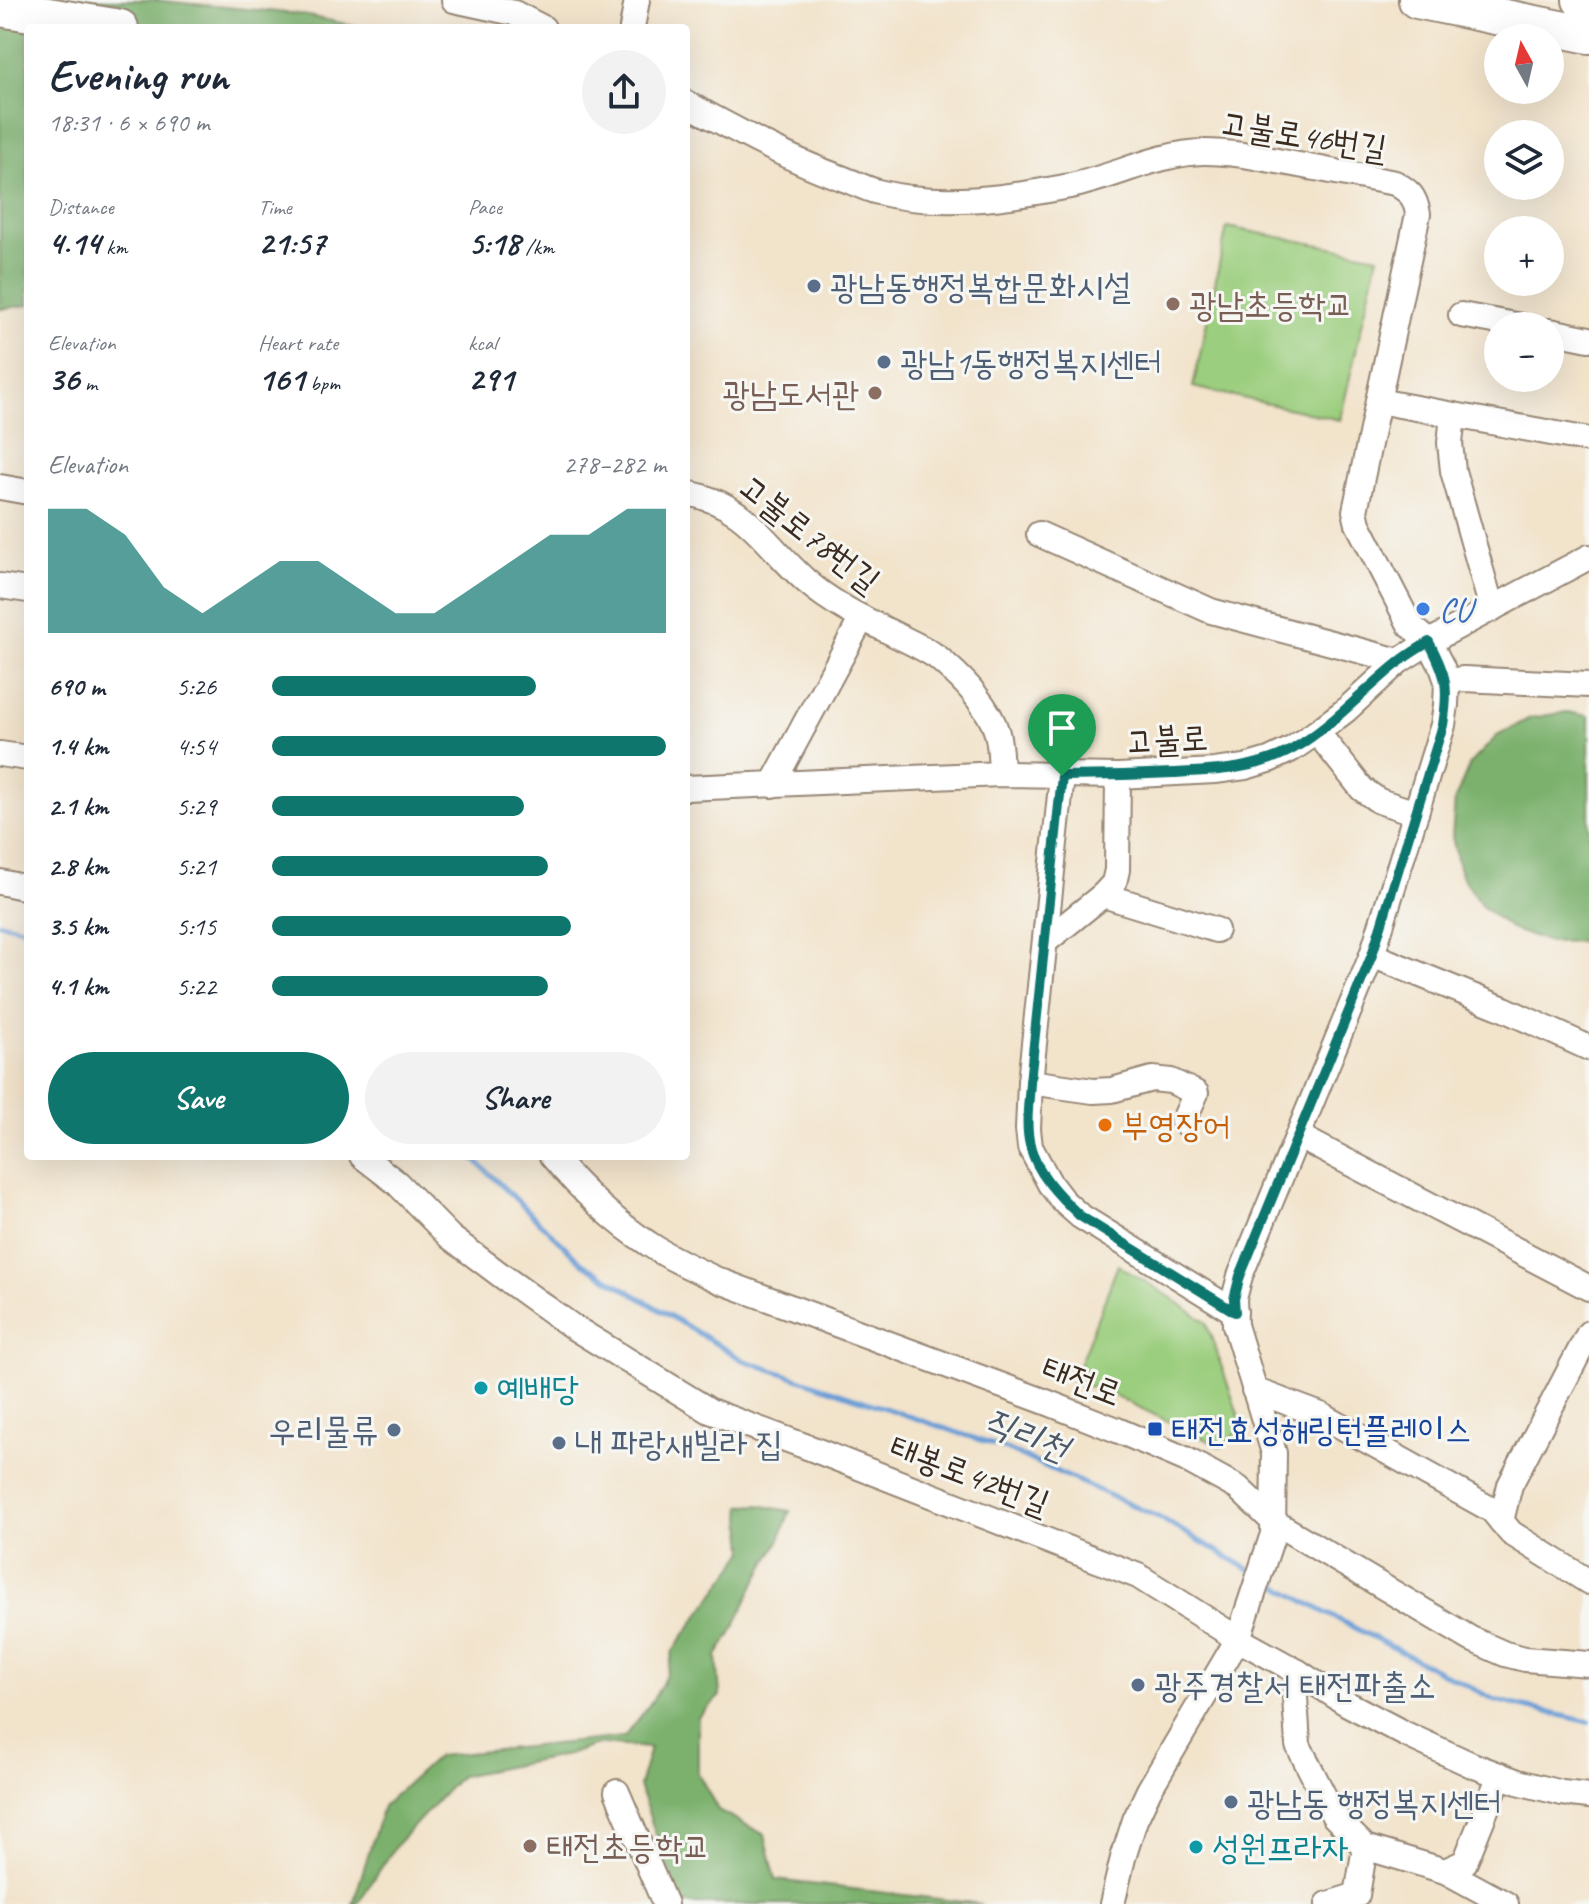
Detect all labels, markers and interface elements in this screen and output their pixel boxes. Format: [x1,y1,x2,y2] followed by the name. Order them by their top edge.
[1484,24,1564,104] north arrow
[1484,24,1564,392] map controls
[48,48,228,103] text: Evening run
[582,50,666,134] button: share
[1218,101,1390,170] street label: 고불로46번길
[48,106,209,139] text: 18:31 · 6 × 690 m
[1484,120,1564,200] button: layers
[48,193,114,221] text: Distance
[258,193,292,221] text: Time
[468,193,502,221] text: Pace
[1484,216,1564,296] button: +
[48,221,101,264] text: 4.14
[258,221,325,264] text: 21:57
[468,221,520,264] text: 5:18
[101,233,127,261] text: km
[520,233,554,261] text: /km
[830,265,1131,308] place label: 광남동행정복합문화시설
[805,277,823,295] marker: 광남동행정복합문화시설
[1189,283,1353,326] place label: 광남초등학교
[1164,295,1182,313] marker: 광남초등학교
[1484,312,1564,392] button: −
[48,329,116,357] text: Elevation
[258,329,338,357] text: Heart rate
[468,329,497,357] text: kcal
[900,341,1162,384] place label: 광남1동행정복지센터
[875,353,893,371] marker: 광남1동행정복지센터
[48,357,79,400] text: 36
[258,357,305,400] text: 161
[468,357,514,400] text: 291
[79,369,97,397] text: m
[305,369,340,397] text: bpm
[722,372,859,415] place label: 광남도서관
[866,384,884,402] marker: 광남도서관
[48,448,128,481] text: Elevation
[563,448,666,481] text: 278–282 m
[730,465,889,602] street label: 고불로78번길
[1439,588,1478,631] place label: CU
[1414,600,1432,618] marker: CU
[48,670,104,703] text: 690 m
[176,670,216,703] text: 5:26
[1028,694,1096,776] pin
[1040,706,1084,750] icon: arrive
[1125,716,1209,763] street label: 고불로
[48,730,108,763] text: 1.4 km
[176,730,216,763] text: 4:54
[48,790,108,823] text: 2.1 km
[176,790,216,823] text: 5:29
[48,850,108,883] text: 2.8 km
[176,850,216,883] text: 5:21
[48,910,108,943] text: 3.5 km
[176,910,216,943] text: 5:15
[48,970,108,1003] text: 4.1 km
[176,970,216,1003] text: 5:22
[48,1052,349,1144] button: Save
[365,1052,666,1144] button: Share
[1121,1104,1230,1147] place label: 부영장어
[1096,1116,1114,1134] marker: 부영장어
[1036,1346,1128,1415] street label: 태전로
[497,1367,579,1410] place label: 예배당
[472,1379,490,1397] marker: 예배당
[978,1396,1078,1473] water label: 직리천
[1171,1408,1472,1451] place label: 태전효성해링턴플레이스
[269,1409,378,1452] place label: 우리물류
[1146,1420,1164,1438] marker: 태전효성해링턴플레이스
[385,1421,403,1439] marker: 우리물류
[575,1422,783,1465] place label: 내 파랑새빌라 집
[884,1424,1056,1525] street label: 태봉로42번길
[550,1434,568,1452] marker: 내 파랑새빌라 집
[1154,1664,1436,1707] place label: 광주경찰서 태전파출소
[1129,1676,1147,1694] marker: 광주경찰서 태전파출소
[1247,1781,1501,1824] place label: 광남동 행정복지센터
[1222,1793,1240,1811] marker: 광남동 행정복지센터
[546,1825,710,1868] place label: 태전초등학교
[1212,1826,1349,1869] place label: 성원프라자
[521,1837,539,1855] marker: 태전초등학교
[1187,1838,1205,1856] marker: 성원프라자

